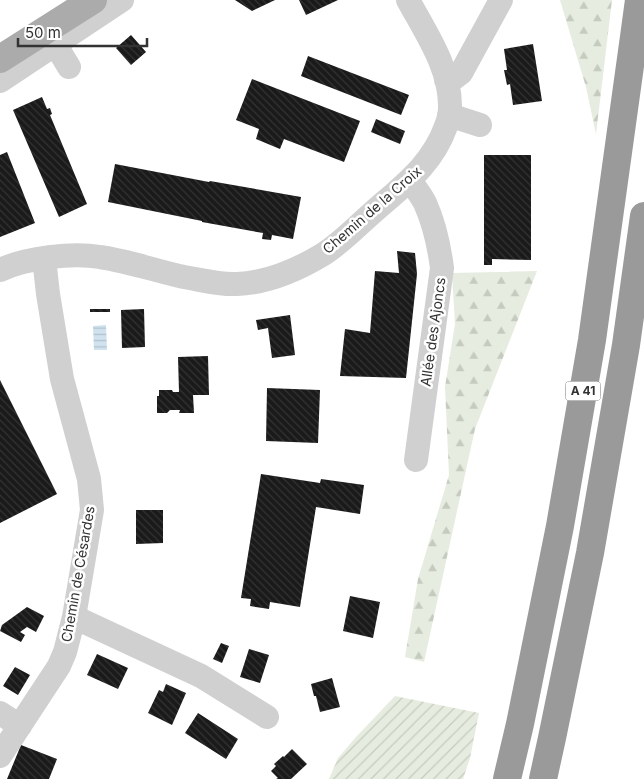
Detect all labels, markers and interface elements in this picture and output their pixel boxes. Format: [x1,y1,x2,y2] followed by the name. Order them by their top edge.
[18,15,146,47] scale bar
[25,23,61,42] text: 50 m
[319,162,425,257] street label: Chemin de la Croix
[416,276,449,388] street label: Allée des Ajoncs
[566,382,600,401] road number: A 41
[57,504,98,643] street label: Chemin de Césardes

